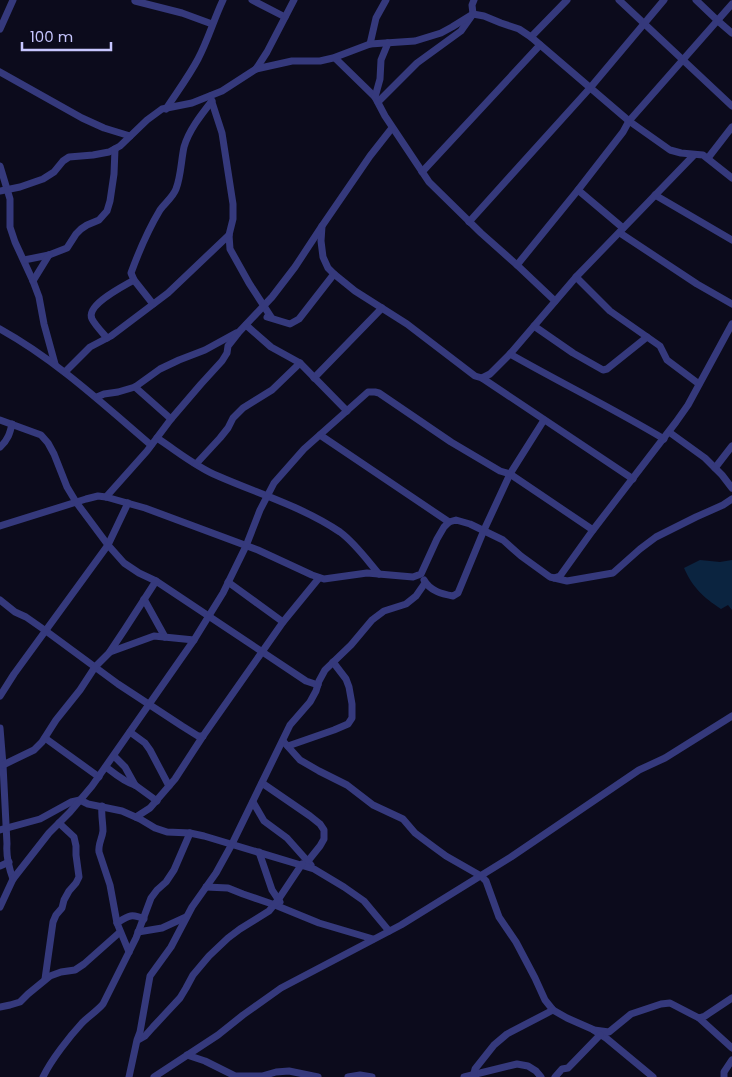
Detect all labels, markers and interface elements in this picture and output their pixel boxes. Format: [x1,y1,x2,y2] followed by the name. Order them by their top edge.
[22,20,111,52] scale bar
[30,26,73,47] text: 100 m

